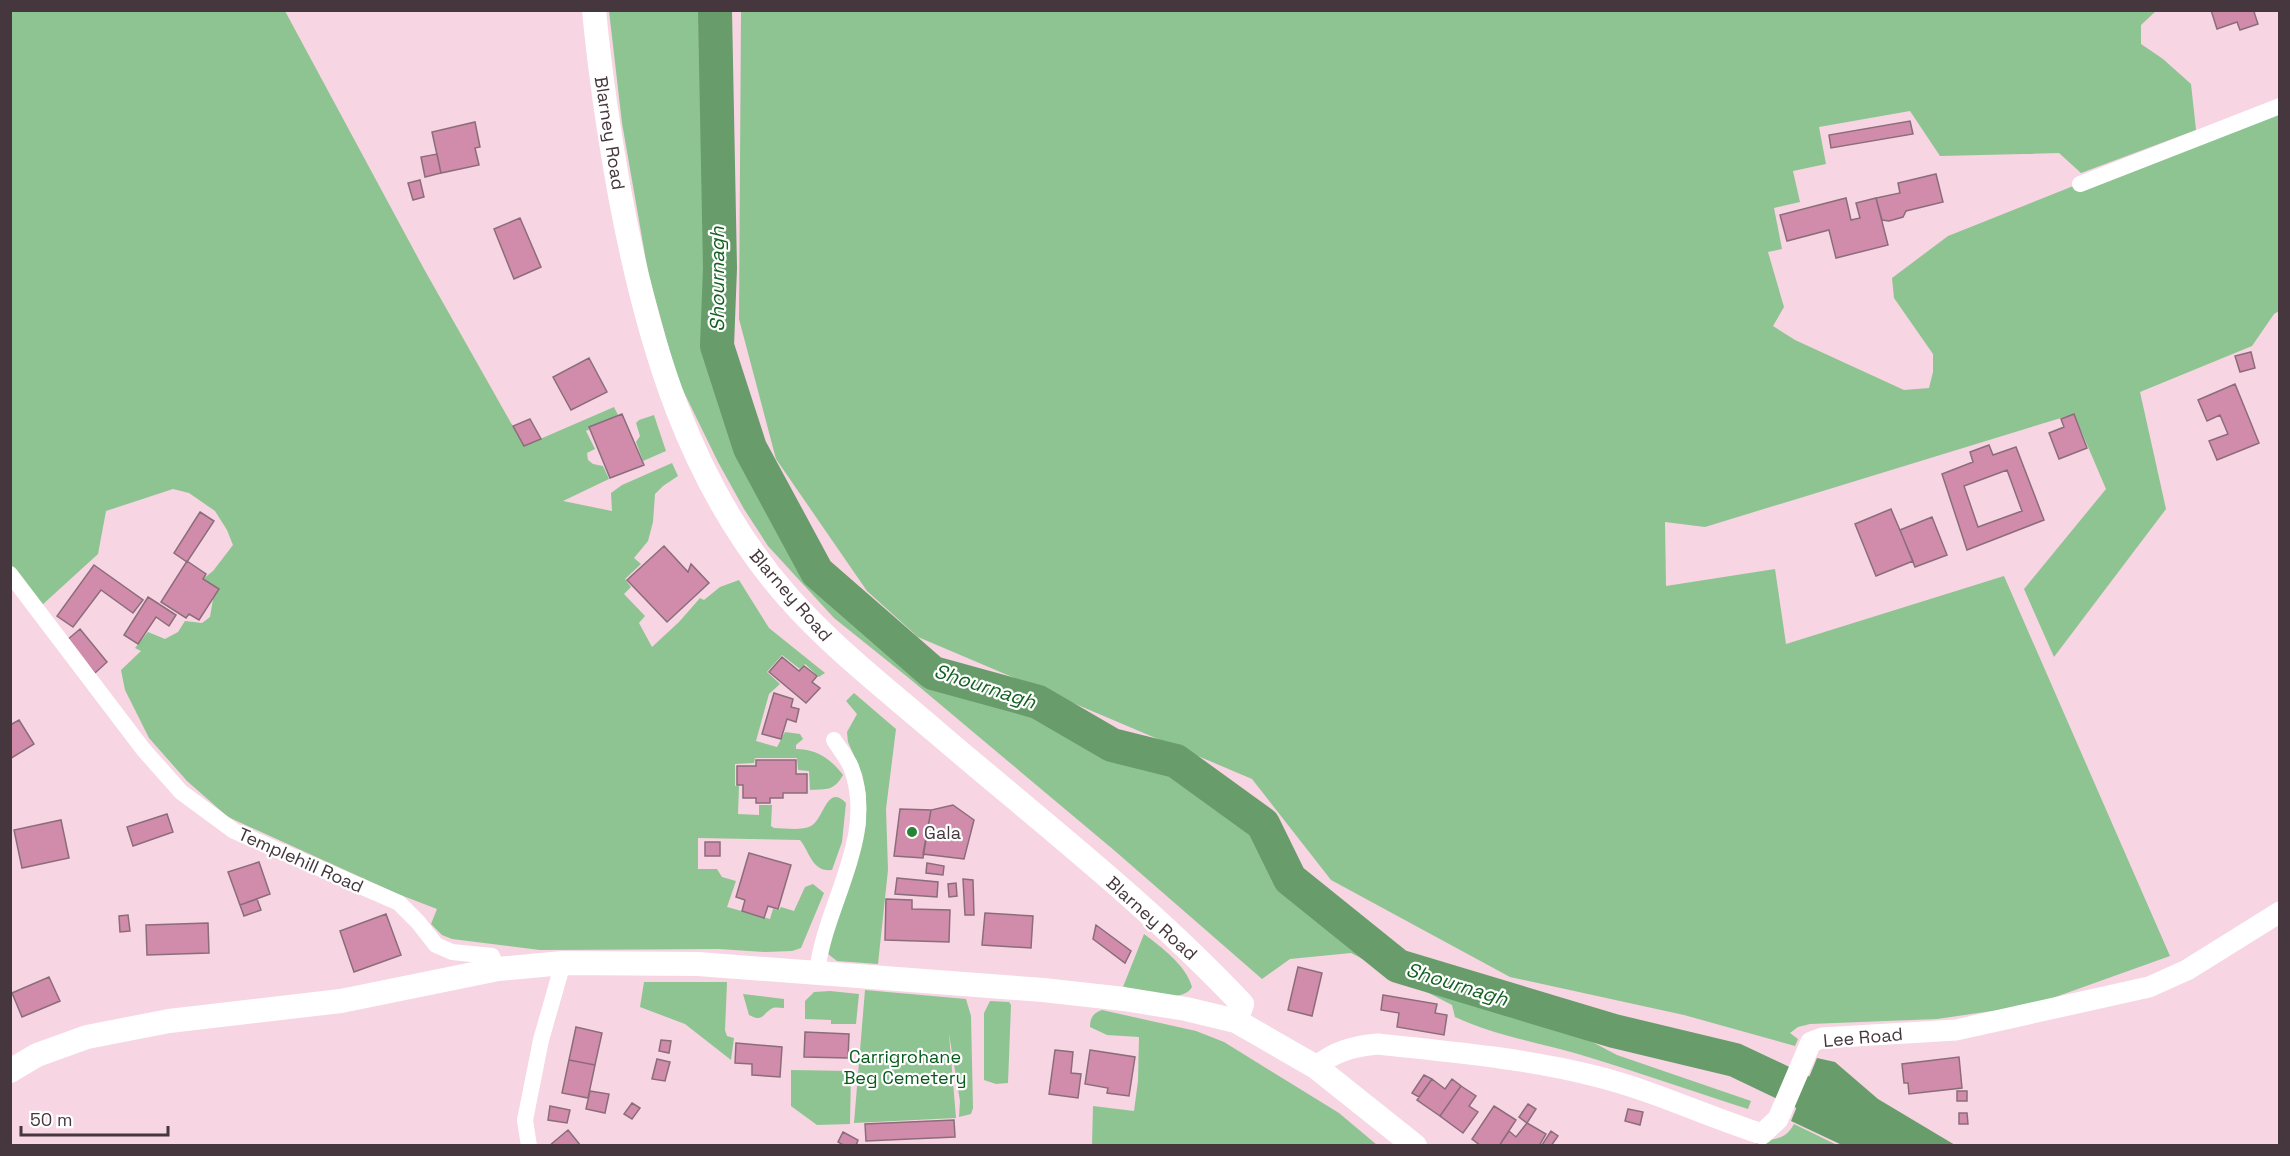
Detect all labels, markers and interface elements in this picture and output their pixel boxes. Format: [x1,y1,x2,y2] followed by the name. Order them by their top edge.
[590,74,630,192] street label: Blarney Road
[704,226,730,332] water label: Shournagh
[745,544,837,646] street label: Blarney Road
[931,657,1040,715] water label: Shournagh
[924,821,961,844] place label: Gala
[235,822,367,898] street label: Templehill Road
[905,825,919,839] marker: Gala
[1102,871,1202,965] street label: Blarney Road
[1403,956,1512,1012] water label: Shournagh
[1822,1022,1904,1052] street label: Lee Road
[843,1045,967,1089] park label: Carrigrohane Beg Cemetery
[21,1099,168,1137] scale bar
[30,1108,72,1131] text: 50 m

